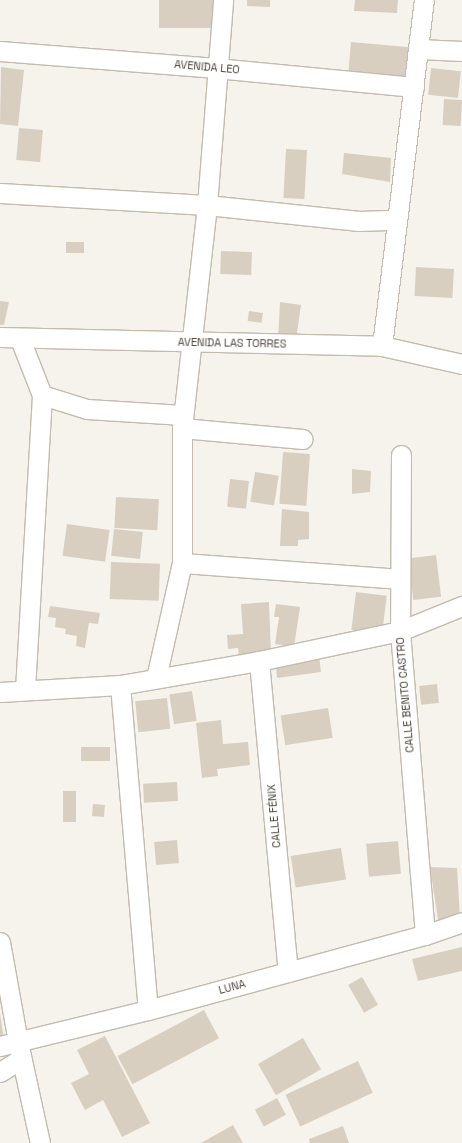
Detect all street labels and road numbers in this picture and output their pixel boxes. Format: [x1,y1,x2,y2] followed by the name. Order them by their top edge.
[174,58,240,76] street label: AVENIDA LEO
[177,335,287,351] street label: AVENIDA LAS TORRES
[393,637,417,753] street label: CALLE BENITO CASTRO
[265,784,283,848] street label: CALLE FÉNIX
[217,977,247,997] street label: LUNA

